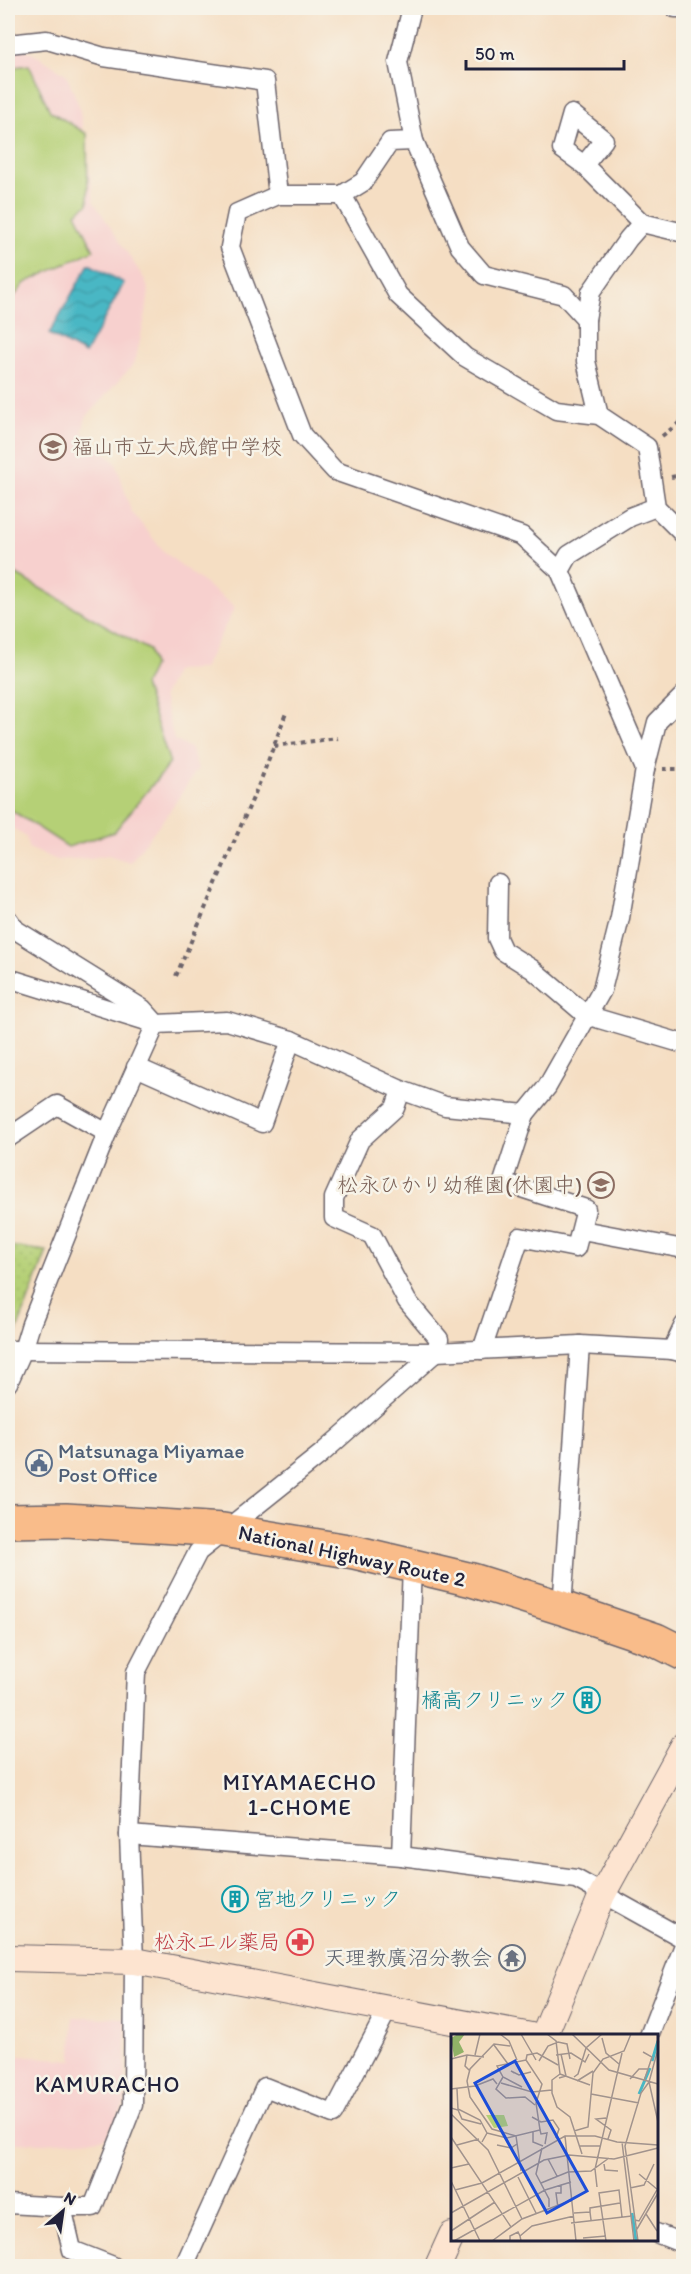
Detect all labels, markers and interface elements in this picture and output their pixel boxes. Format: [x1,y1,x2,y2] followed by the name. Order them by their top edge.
[466,33,624,71] scale bar
[475,43,515,65] text: 50 m
[38,432,68,462] school or university icon: 福山市立大成館中学校
[72,434,282,459] place label: 福山市立大成館中学校
[586,1170,616,1200] school or university icon: 松永ひかり幼稚園(休園中)
[337,1172,582,1197] place label: 松永ひかり幼稚園(休園中)
[58,1438,245,1487] place label: Matsunaga Miyamae Post Office
[24,1448,54,1478] public building icon: Matsunaga Miyamae Post Office
[236,1519,468,1592] street label: National Highway Route 2
[572,1685,602,1715] building icon: 橘高クリニック
[421,1687,568,1712] place label: 橘高クリニック
[223,1769,377,1821] district label: MIYAMAECHO 1-CHOME
[220,1884,250,1914] building icon: 宮地クリニック
[254,1886,401,1911] place label: 宮地クリニック
[285,1927,315,1957] pharmacy icon: 松永エル薬局
[154,1929,280,1954] place label: 松永エル薬局
[497,1943,527,1973] temple icon: 天理教廣沼分教会
[324,1945,492,1970] place label: 天理教廣沼分教会
[451,2034,658,2241] inset map
[35,2071,181,2098] district label: KAMURACHO
[33,2181,93,2241] north arrow
[61,2187,79,2209] text: N

